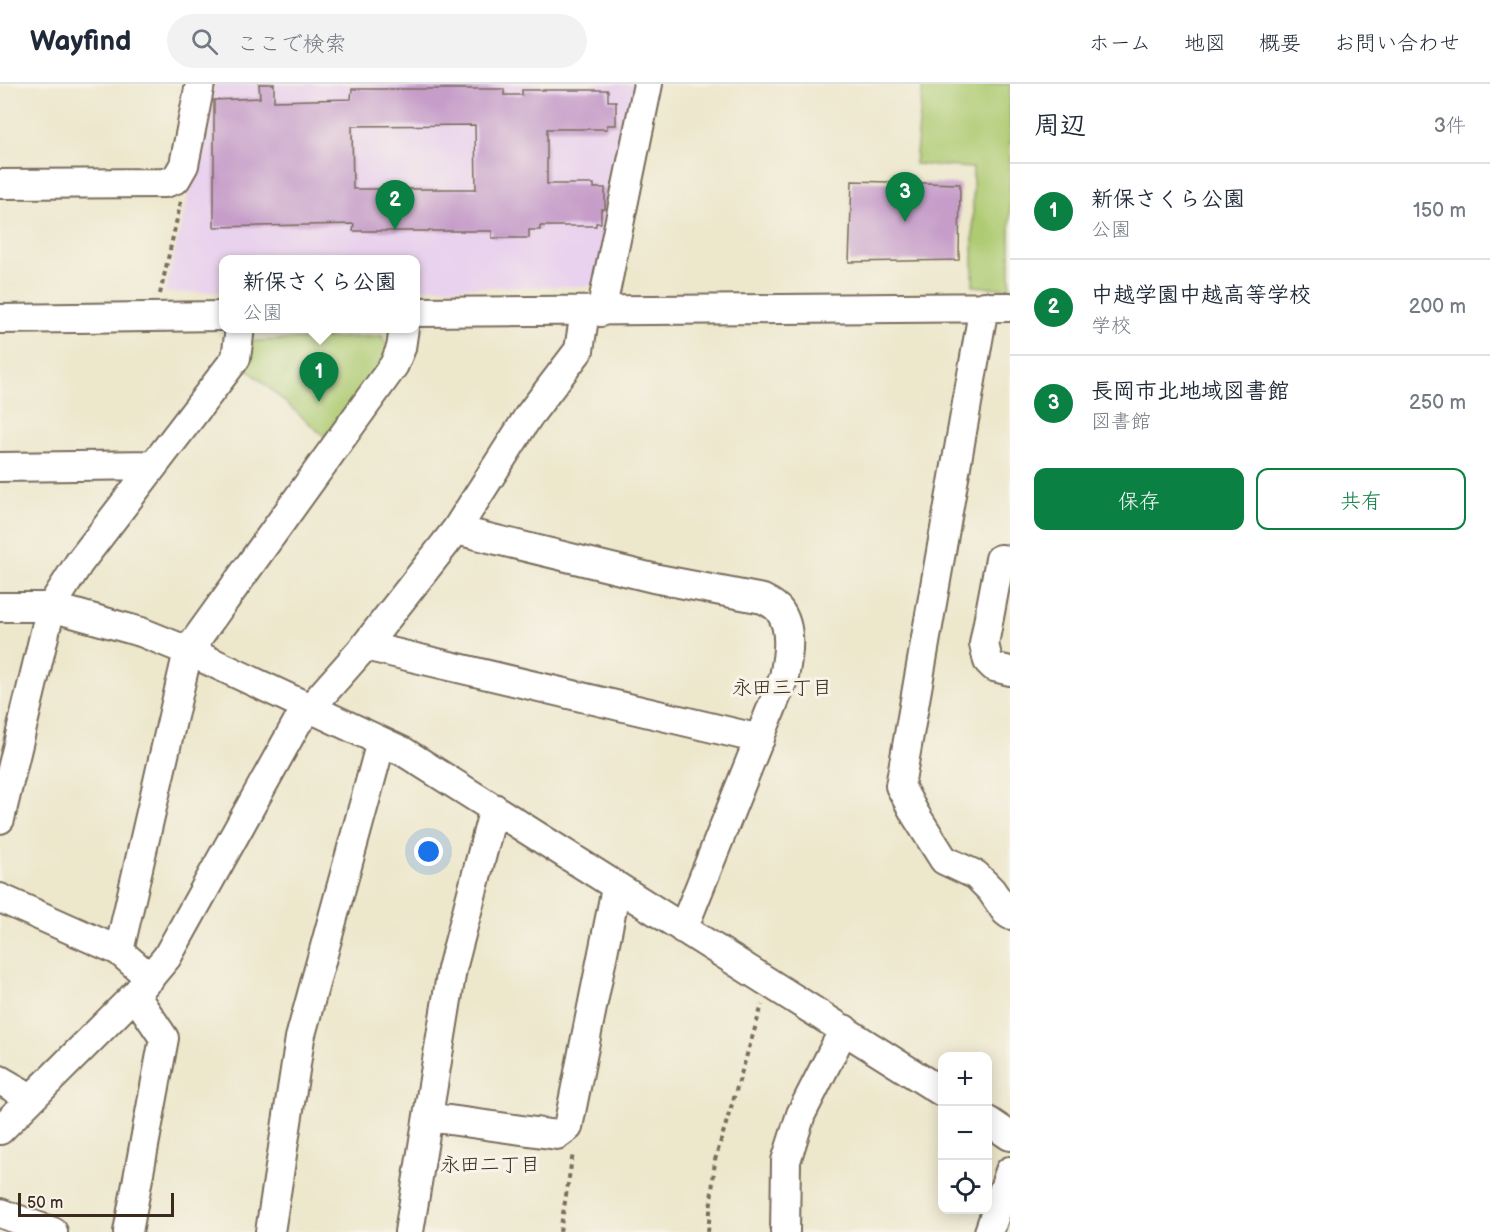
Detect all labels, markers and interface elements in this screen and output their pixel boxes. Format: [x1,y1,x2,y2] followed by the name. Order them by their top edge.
[167,14,587,68] search box
[30,25,131,58] text: Wayfind
[188,25,221,58] icon: search
[236,31,346,58] text: ここで検索
[1089,31,1151,56] text: ホーム
[1184,31,1226,56] text: 地図
[1259,31,1301,56] text: 概要
[1334,31,1460,56] text: お問い合わせ
[1034,111,1086,142] text: 周辺
[1434,114,1466,138] text: 3件
[886,172,924,222] pin: 3
[376,180,414,230] pin: 2
[1091,186,1245,213] text: 新保さくら公園
[1049,199,1058,223] text: 1
[1413,199,1466,223] text: 150 m
[1091,218,1131,242] text: 公園
[219,255,420,333] popup
[242,269,397,296] text: 新保さくら公園
[1091,282,1311,309] text: 中越学園中越高等学校
[1048,295,1059,319] text: 2
[1409,295,1466,319] text: 200 m
[242,301,282,325] text: 公園
[1091,314,1131,338] text: 学校
[300,352,338,402] pin: 1
[1091,378,1289,405] text: 長岡市北地域図書館
[1048,391,1059,415] text: 3
[1409,391,1466,415] text: 250 m
[1091,410,1151,434] text: 図書館
[1034,468,1244,530] button: 保存
[1256,468,1466,530] button: 共有
[732,676,832,700] district label: 永田三丁目
[414,837,443,866] your location
[938,1052,992,1214] map controls
[938,1052,992,1106] button: +
[938,1106,992,1160] button: −
[440,1153,540,1177] district label: 永田二丁目
[938,1160,992,1214] button: locate
[18,1190,174,1218] scale bar
[27,1194,63,1213] text: 50 m

